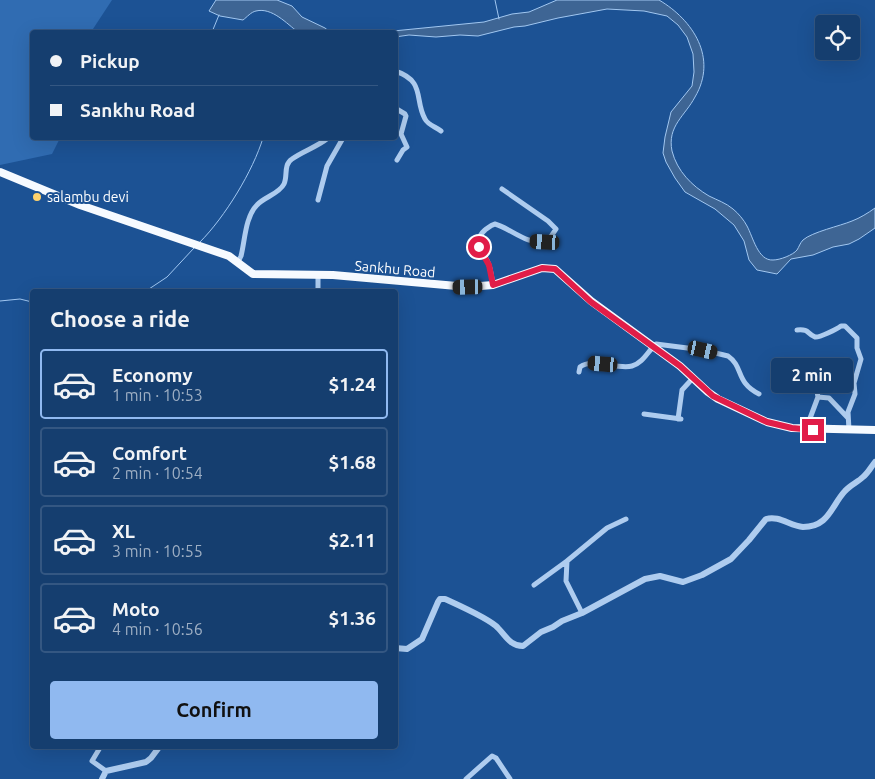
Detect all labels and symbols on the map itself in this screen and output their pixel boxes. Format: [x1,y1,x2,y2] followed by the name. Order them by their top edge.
[47,189,129,205] place label: salambu devi
[31,191,43,203] marker: salambu devi
[529,234,560,250] car
[468,236,490,258] route start
[354,257,436,281] street label: Sankhu Road
[452,279,483,295] car
[686,339,719,361] car
[587,355,618,373] car
[772,358,854,392] callout: 2 min
[802,419,824,441] route end

